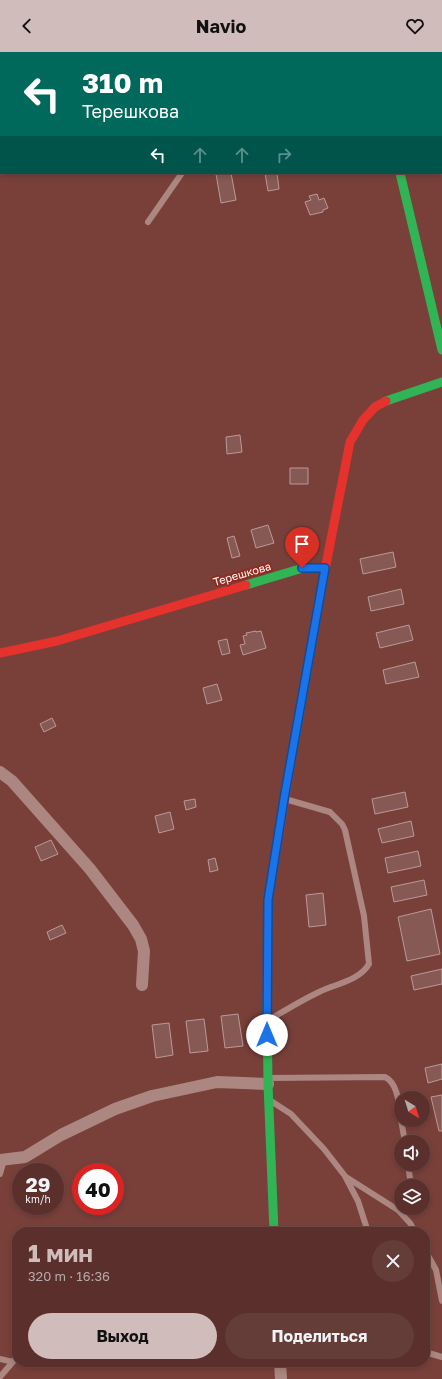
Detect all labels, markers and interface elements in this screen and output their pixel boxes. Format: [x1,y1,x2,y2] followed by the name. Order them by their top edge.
[16,15,38,37] icon: back
[196,15,246,37] text: Navio
[404,15,426,37] icon: heart
[82,66,163,99] text: 310 m
[16,68,68,120] icon: left
[82,100,179,122] text: Терешкова
[147,144,169,166] icon: left
[189,144,211,166] icon: ahead
[231,144,253,166] icon: ahead
[273,144,295,166] icon: right
[285,527,319,568] pin
[291,533,313,555] icon: arrive
[212,559,272,588] street label: Терешкова
[246,1014,288,1056] position arrow
[394,1091,430,1127] north arrow
[394,1091,430,1215] map controls
[394,1135,430,1171] button: sound
[72,1163,124,1215] speed limit sign: 40
[26,1172,50,1196] text: 29
[394,1179,430,1215] button: layers
[25,1193,51,1205] text: km/h
[28,1238,93,1267] text: 1 мин
[372,1240,414,1282] button: close
[28,1268,110,1284] text: 320 m · 16:36
[28,1313,217,1359] button: Выход
[225,1313,414,1359] button: Поделиться

